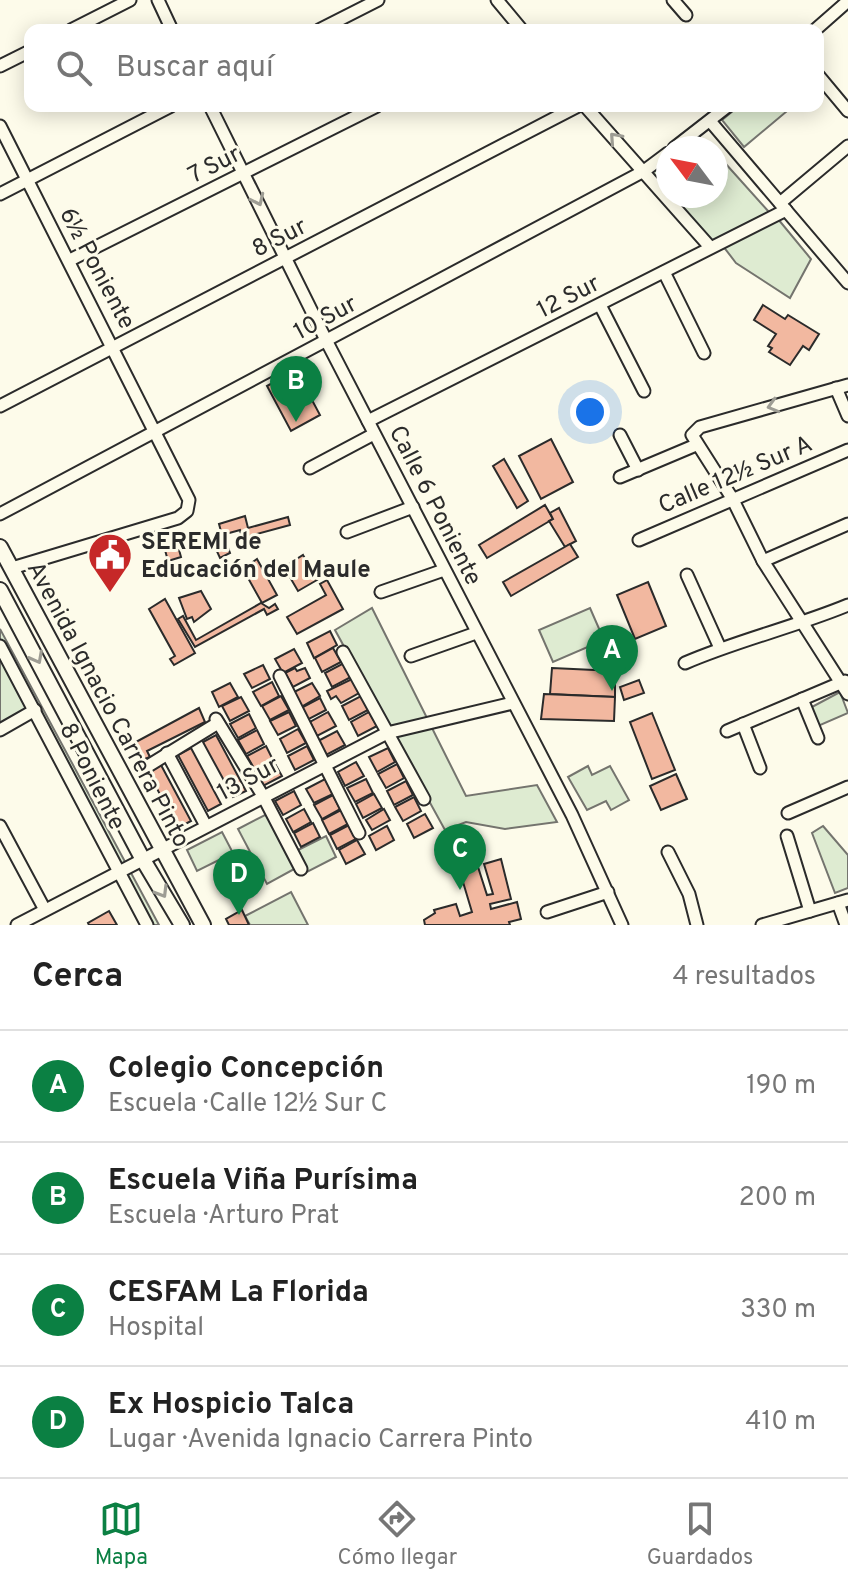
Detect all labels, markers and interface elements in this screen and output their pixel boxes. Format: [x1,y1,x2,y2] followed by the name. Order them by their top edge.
[24,24,824,112] search box
[52,46,96,90] icon: search
[116,50,274,87] text: Buscar aquí
[610,133,624,148] one-way arrow
[656,136,728,208] north arrow
[184,140,246,192] street label: 7 Sur
[248,192,264,207] one-way arrow
[52,203,141,335] street label: 6½ Poniente
[247,212,312,265] street label: 8 Sur
[532,269,605,326] street label: 12 Sur
[289,290,363,348] street label: 10 Sur
[270,356,322,422] pin: B
[570,392,610,432] your location
[767,397,781,414] one-way arrow
[381,421,487,591] street label: Calle 6 Poniente
[654,430,817,522] street label: Calle 12½ Sur A
[141,528,371,586] place label: SEREMI de Educación del Maule
[86,531,134,594] public building icon: SEREMI de Educación del Maule
[19,557,195,853] street label: Avenida Ignacio Carrera Pinto
[586,625,638,691] pin: A
[27,650,42,665] one-way arrow
[51,718,131,836] street label: 8 Poniente
[213,751,285,809] street label: 13 Sur
[434,824,486,890] pin: C
[213,849,265,915] pin: D
[152,883,168,898] one-way arrow
[32,956,123,999] text: Cerca
[672,961,816,994] text: 4 resultados
[108,1051,384,1088] text: Colegio Concepción
[49,1070,67,1103] text: A
[746,1070,816,1103] text: 190 m
[108,1088,387,1121] text: Escuela · Calle 12½ Sur C
[108,1163,418,1200] text: Escuela Viña Purísima
[49,1182,67,1215] text: B
[739,1182,816,1215] text: 200 m
[108,1200,339,1233] text: Escuela · Arturo Prat
[108,1275,369,1312] text: CESFAM La Florida
[50,1294,66,1327] text: C
[740,1294,816,1327] text: 330 m
[108,1312,204,1345] text: Hospital
[108,1387,354,1424] text: Ex Hospicio Talca
[49,1406,67,1439] text: D
[745,1406,816,1439] text: 410 m
[108,1424,533,1457] text: Lugar · Avenida Ignacio Carrera Pinto
[95,1497,148,1572] tab: Mapa
[337,1497,457,1572] tab: Cómo llegar
[647,1497,753,1572] tab: Guardados

